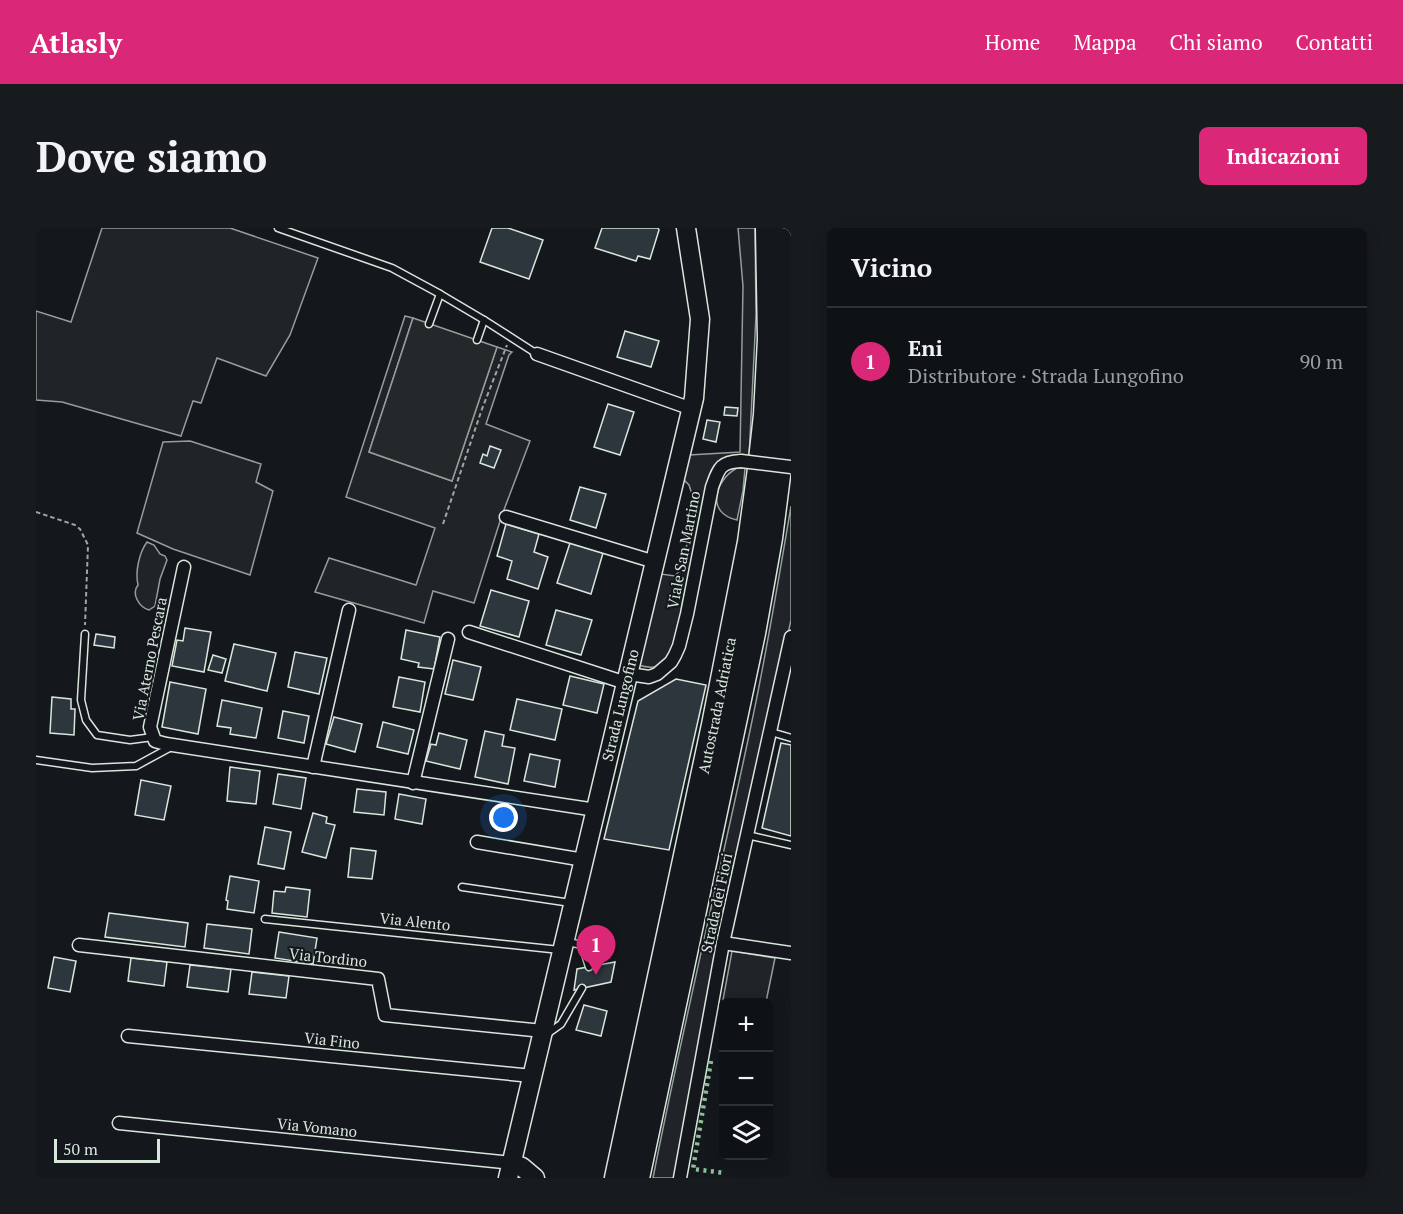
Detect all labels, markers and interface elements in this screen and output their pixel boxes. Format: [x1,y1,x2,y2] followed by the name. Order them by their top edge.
[30,24,122,61] text: Atlasly
[985,28,1040,56] text: Home
[1073,28,1137,56] text: Mappa
[1170,28,1263,56] text: Chi siamo
[1296,28,1373,56] text: Contatti
[1199,127,1367,185] button: Indicazioni
[36,128,267,184] text: Dove siamo
[851,250,932,284] text: Vicino
[908,333,943,362] text: Eni
[865,348,876,375] text: 1
[1300,348,1343,375] text: 90 m
[908,362,1184,389] text: Distributore · Strada Lungofino
[662,489,704,611] street label: Viale San Martino
[127,595,171,722] street label: Via Aterno Pescara
[693,635,740,775] street label: Autostrada Adriatica
[597,647,643,763] street label: Strada Lungofino
[489,803,518,832] your location
[696,851,736,955] street label: Strada dei Fiori
[379,907,451,935] street label: Via Alento
[576,926,616,975] pin: 1
[288,943,368,971] street label: Via Tordino
[719,998,773,1160] map controls
[719,998,773,1052] button: +
[303,1027,361,1053] street label: Via Fino
[719,1052,773,1106] button: −
[719,1106,773,1160] button: layers
[276,1113,358,1141] street label: Via Vomano
[54,1136,160,1164] scale bar
[63,1138,98,1160] text: 50 m

